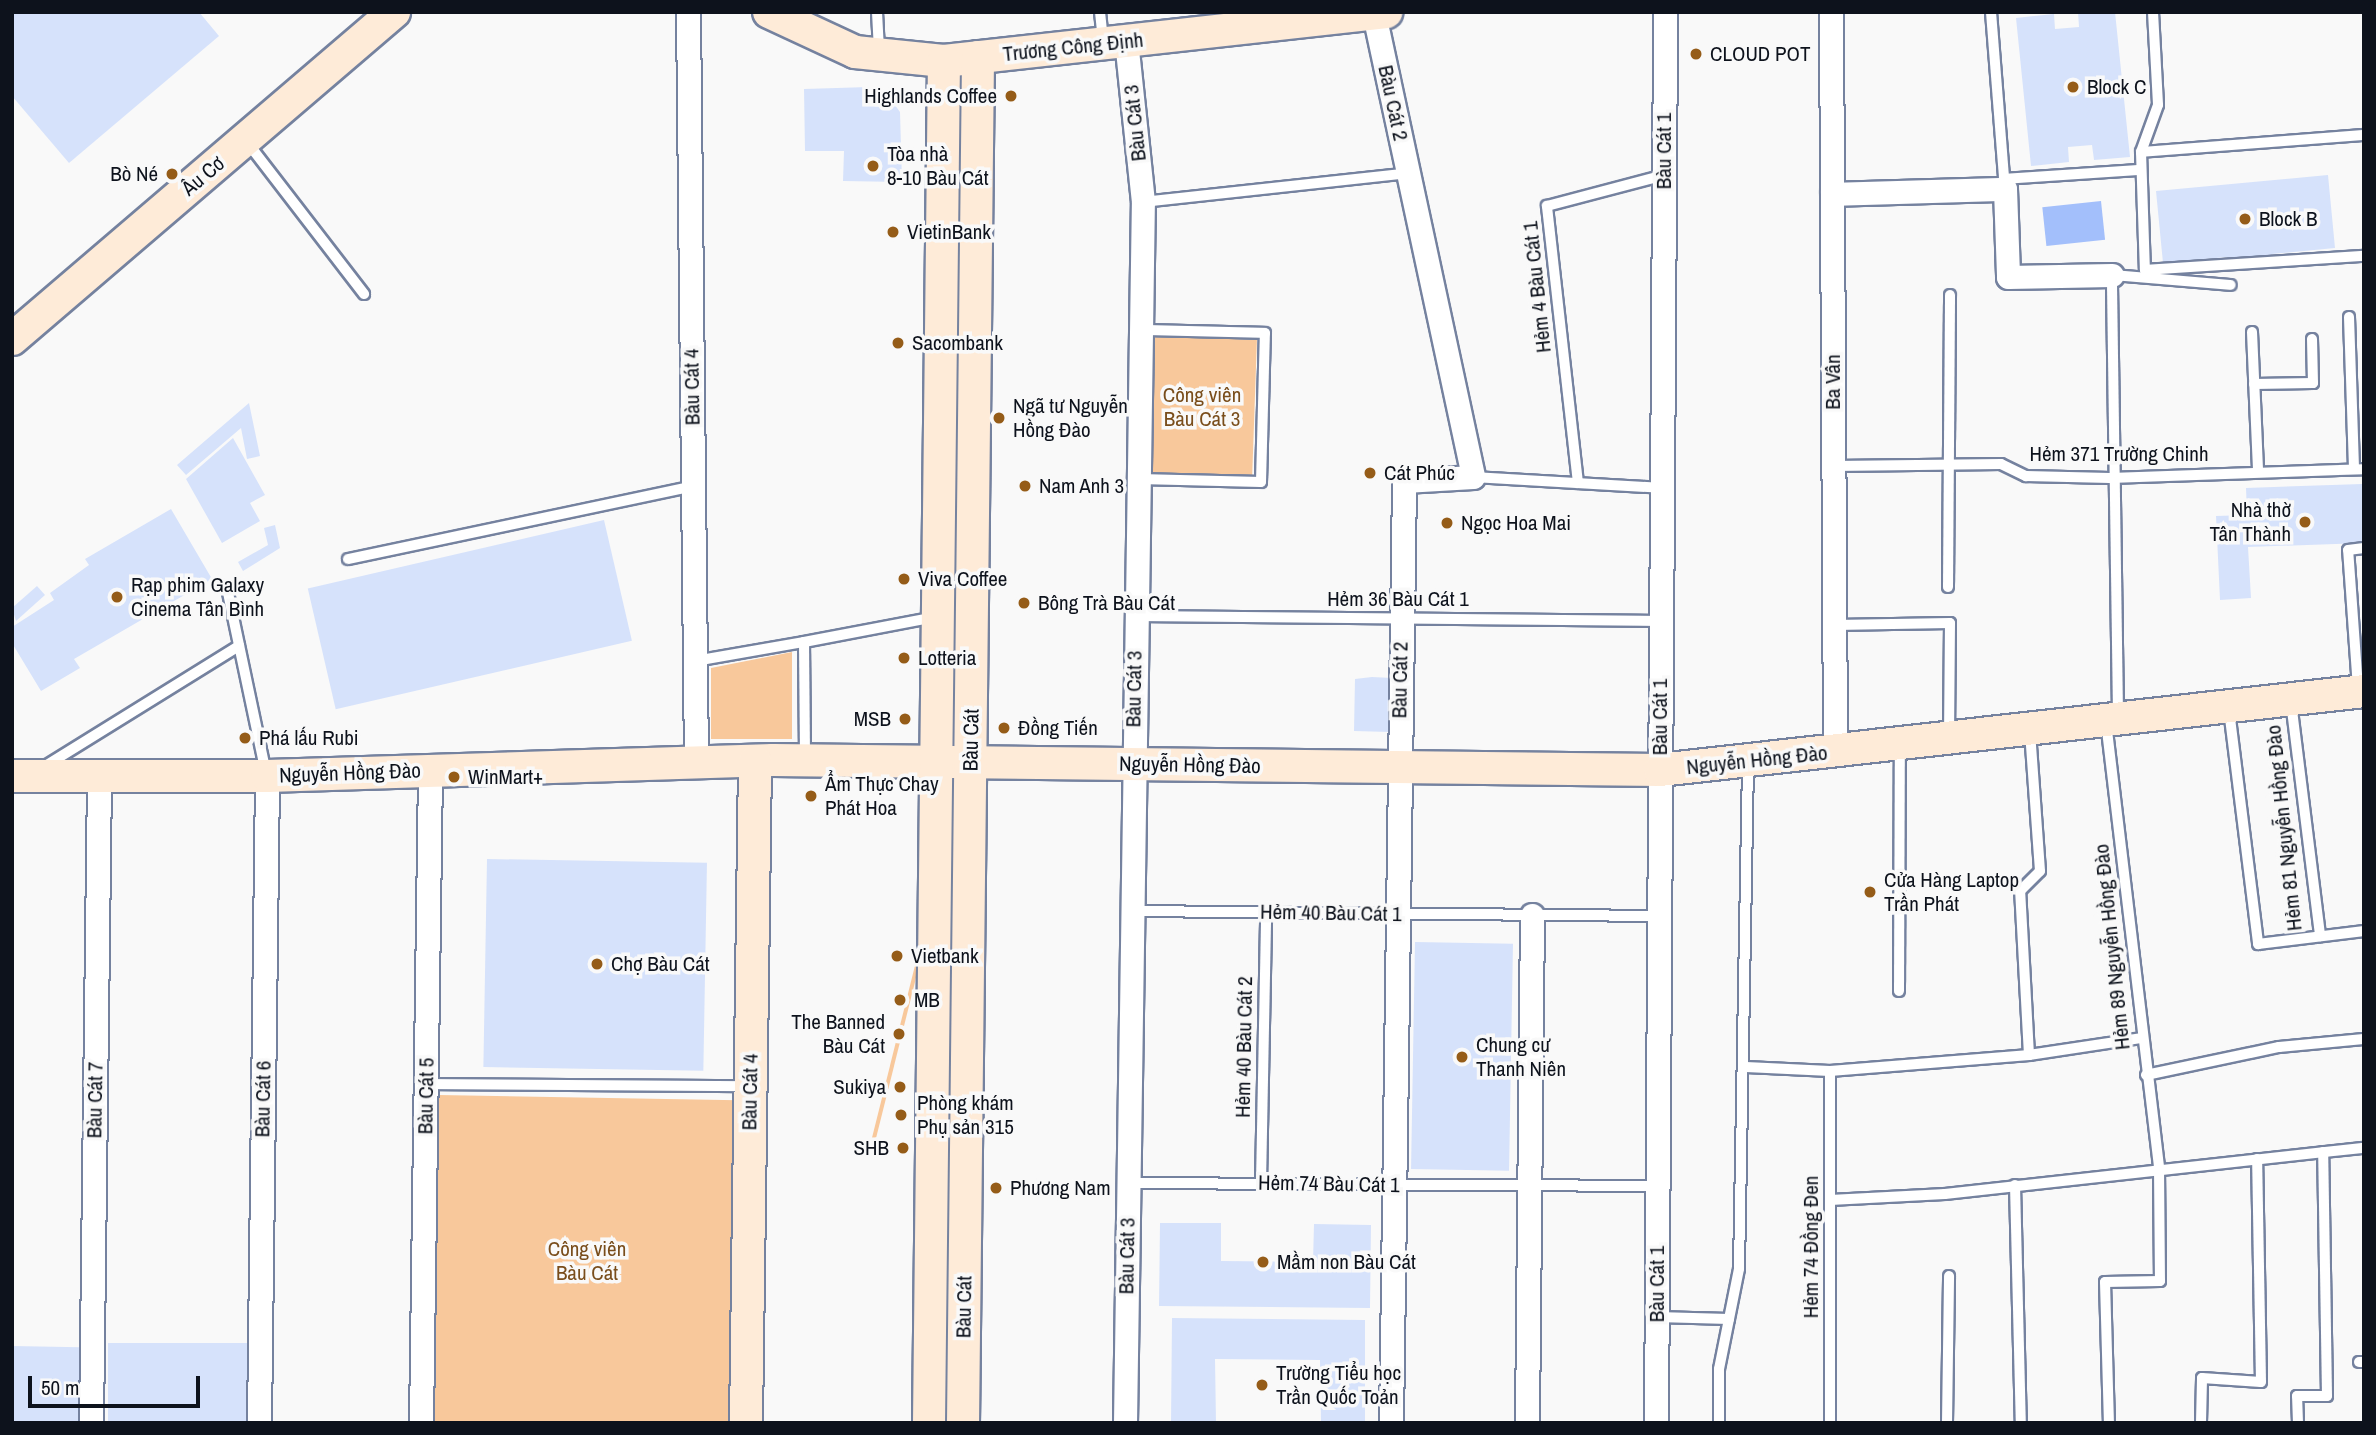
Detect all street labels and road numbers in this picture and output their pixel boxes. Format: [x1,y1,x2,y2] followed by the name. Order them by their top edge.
[1002,27,1144,67] street label: Trương Công Định
[1373,63,1413,143] street label: Bàu Cát 2
[1118,84,1152,162] street label: Bàu Cát 3
[1651,113,1677,189] street label: Bàu Cát 1
[177,151,229,201] street label: Âu Cơ
[1518,220,1556,354] street label: Hẻm 4 Bàu Cát 1
[679,348,705,426] street label: Bàu Cát 4
[1820,354,1846,410] street label: Ba Vân
[2029,441,2209,467] street label: Hẻm 371 Trường Chinh
[1327,586,1469,612] street label: Hẻm 36 Bàu Cát 1
[1387,641,1413,719] street label: Bàu Cát 2
[1121,650,1147,728] street label: Bàu Cát 3
[1647,679,1673,755] street label: Bàu Cát 1
[958,709,984,771] street label: Bàu Cát
[2261,724,2307,932] street label: Hẻm 81 Nguyễn Hồng Đào
[1685,740,1829,780] street label: Nguyễn Hồng Đào
[1119,751,1261,779] street label: Nguyễn Hồng Đào
[279,758,421,788] street label: Nguyễn Hồng Đào
[2089,843,2135,1051] street label: Hẻm 89 Nguyễn Hồng Đào
[1260,899,1402,927] street label: Hẻm 40 Bàu Cát 1
[1230,976,1258,1118] street label: Hẻm 40 Bàu Cát 2
[737,1053,763,1131] street label: Bàu Cát 4
[413,1057,439,1135] street label: Bàu Cát 5
[250,1060,276,1138] street label: Bàu Cát 6
[82,1061,108,1139] street label: Bàu Cát 7
[1258,1170,1400,1198] street label: Hẻm 74 Bàu Cát 1
[1798,1176,1824,1318] street label: Hẻm 74 Đồng Đen
[1114,1217,1140,1295] street label: Bàu Cát 3
[1644,1246,1670,1322] street label: Bàu Cát 1
[951,1276,977,1338] street label: Bàu Cát

